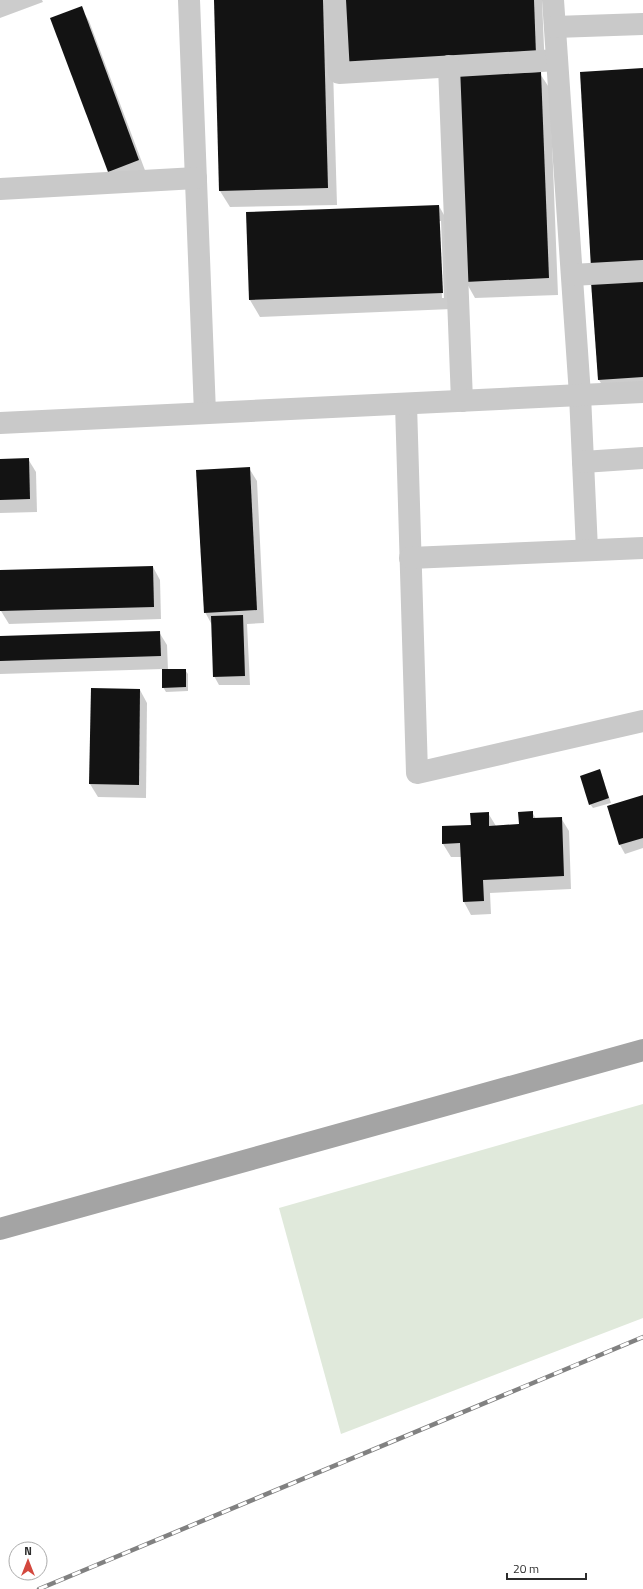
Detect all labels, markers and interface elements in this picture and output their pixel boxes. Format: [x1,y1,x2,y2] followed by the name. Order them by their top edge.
[8,1541,48,1581] north arrow
[24,1543,32,1559] text: N
[507,1555,586,1581] scale bar
[513,1559,539,1578] text: 20 m

